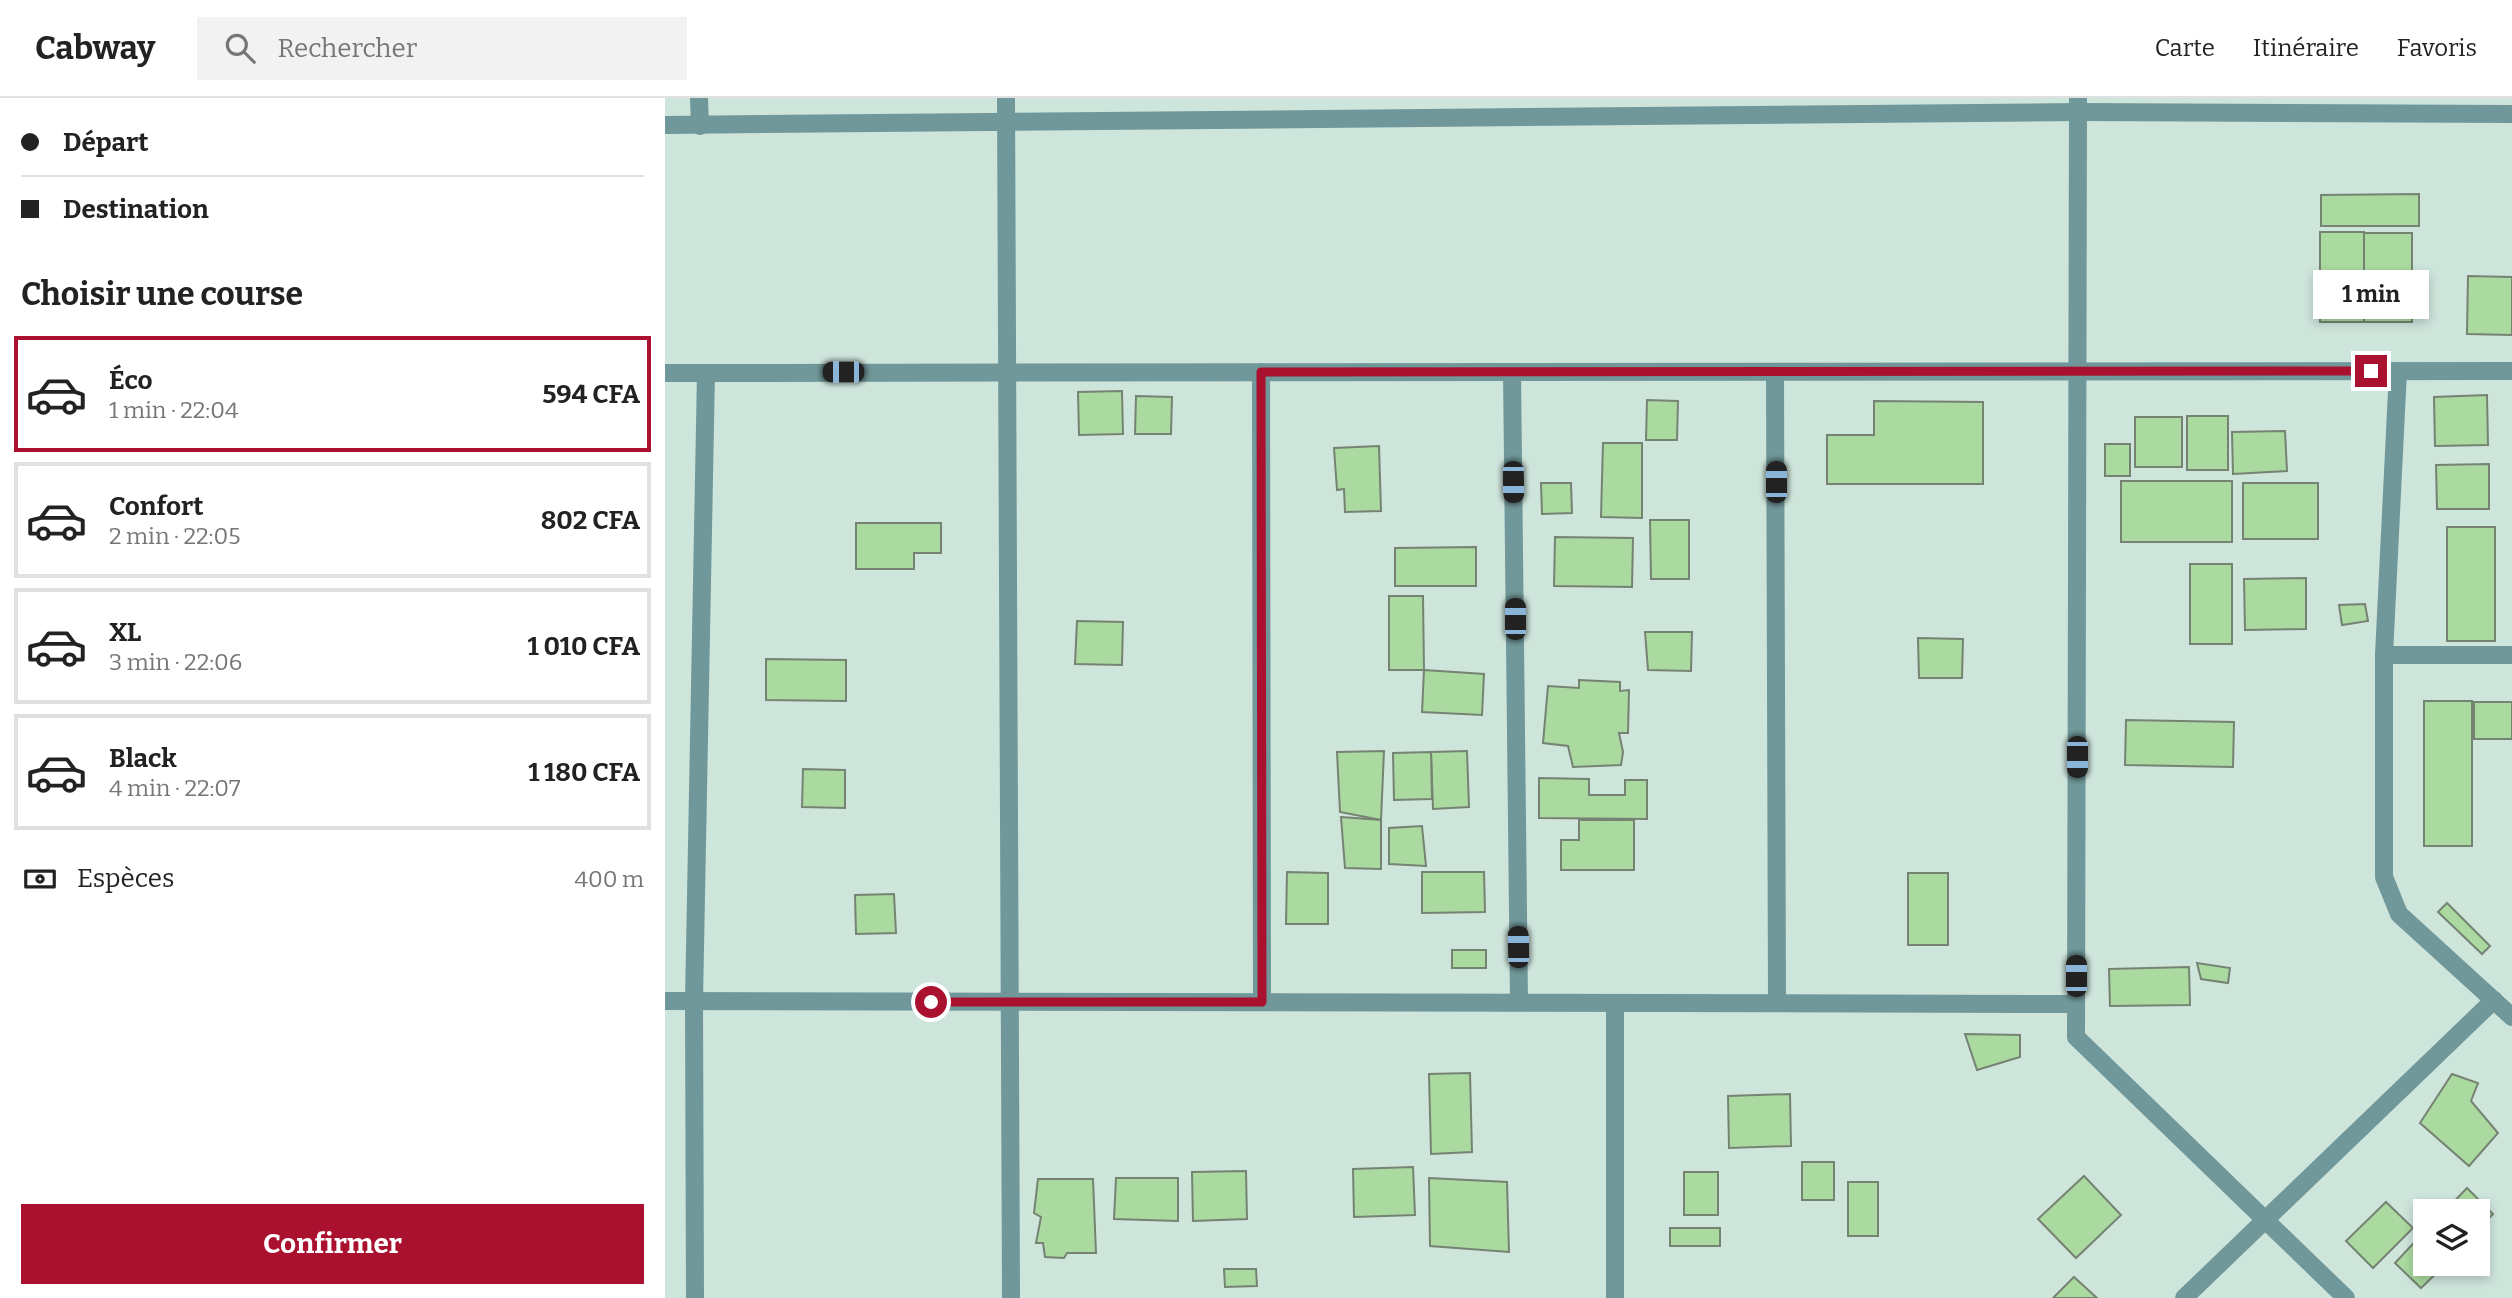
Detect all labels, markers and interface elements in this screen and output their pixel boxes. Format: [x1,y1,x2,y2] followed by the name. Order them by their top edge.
[197,17,687,80] search box
[35,28,155,68] text: Cabway
[221,29,259,67] icon: search
[277,33,417,64] text: Rechercher
[2155,34,2215,62] text: Carte
[2253,34,2359,62] text: Itinéraire
[2397,34,2477,62] text: Favoris
[63,127,149,158] text: Départ
[63,194,209,225] text: Destination
[2313,270,2429,318] callout: 1 min
[21,275,303,313] text: Choisir une course
[2342,280,2400,308] text: 1 min
[2355,355,2387,387] route end
[823,362,865,383] car
[25,363,88,426] icon: car
[109,365,152,396] text: Éco
[542,379,640,410] text: 594 CFA
[109,396,238,424] text: 1 min · 22:04
[1503,461,1524,503] car
[1766,461,1787,503] car
[25,489,88,552] icon: car
[109,491,204,522] text: Confort
[541,505,640,536] text: 802 CFA
[109,522,240,550] text: 2 min · 22:05
[1505,598,1526,640] car
[25,615,88,678] icon: car
[109,617,141,648] text: XL
[527,631,640,662] text: 1 010 CFA
[109,648,242,676] text: 3 min · 22:06
[2067,736,2088,778] car
[25,741,88,804] icon: car
[109,743,177,774] text: Black
[528,757,640,788] text: 1 180 CFA
[109,774,241,802] text: 4 min · 22:07
[21,860,59,898] icon: cash
[77,863,174,894] text: Espèces
[575,865,644,893] text: 400 m
[1508,926,1529,968] car
[2066,955,2087,997] car
[915,986,947,1018] route start
[2413,1199,2490,1276] map controls
[2413,1199,2490,1276] button: layers
[21,1204,644,1284] button: Confirmer

